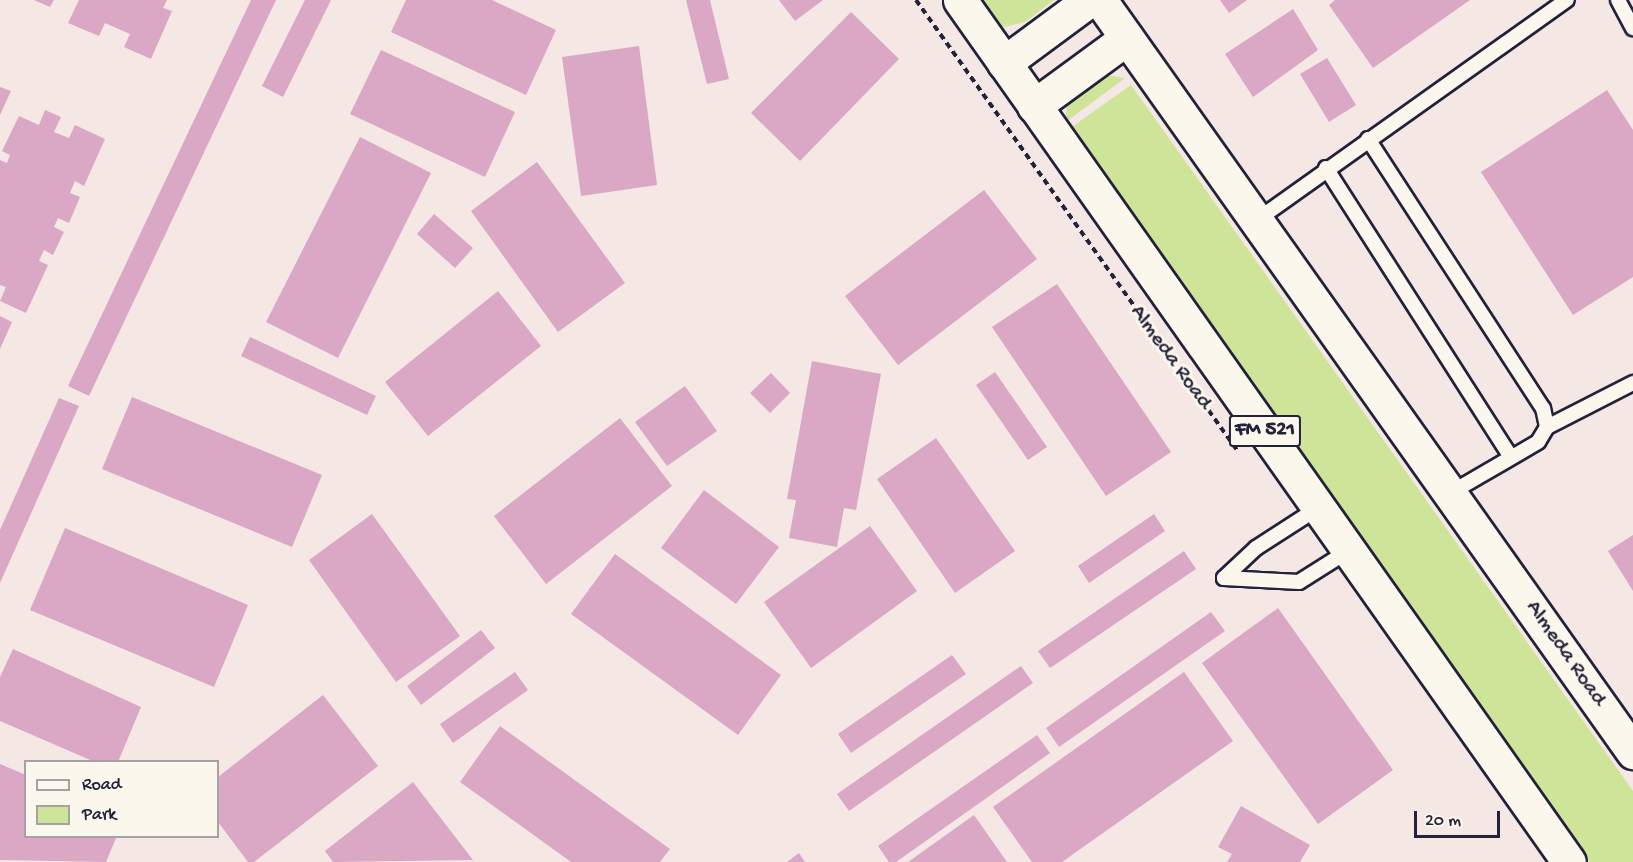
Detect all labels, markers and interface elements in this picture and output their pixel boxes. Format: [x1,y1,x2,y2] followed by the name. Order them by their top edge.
[1123,300,1217,416] street label: Almeda Road
[1228,413,1302,449] road number: FM 521
[1519,596,1611,712] street label: Almeda Road
[24,760,219,838] legend
[82,775,121,796] text: Road
[1417,799,1502,837] scale bar
[82,805,116,826] text: Park
[1425,811,1461,832] text: 20 m

